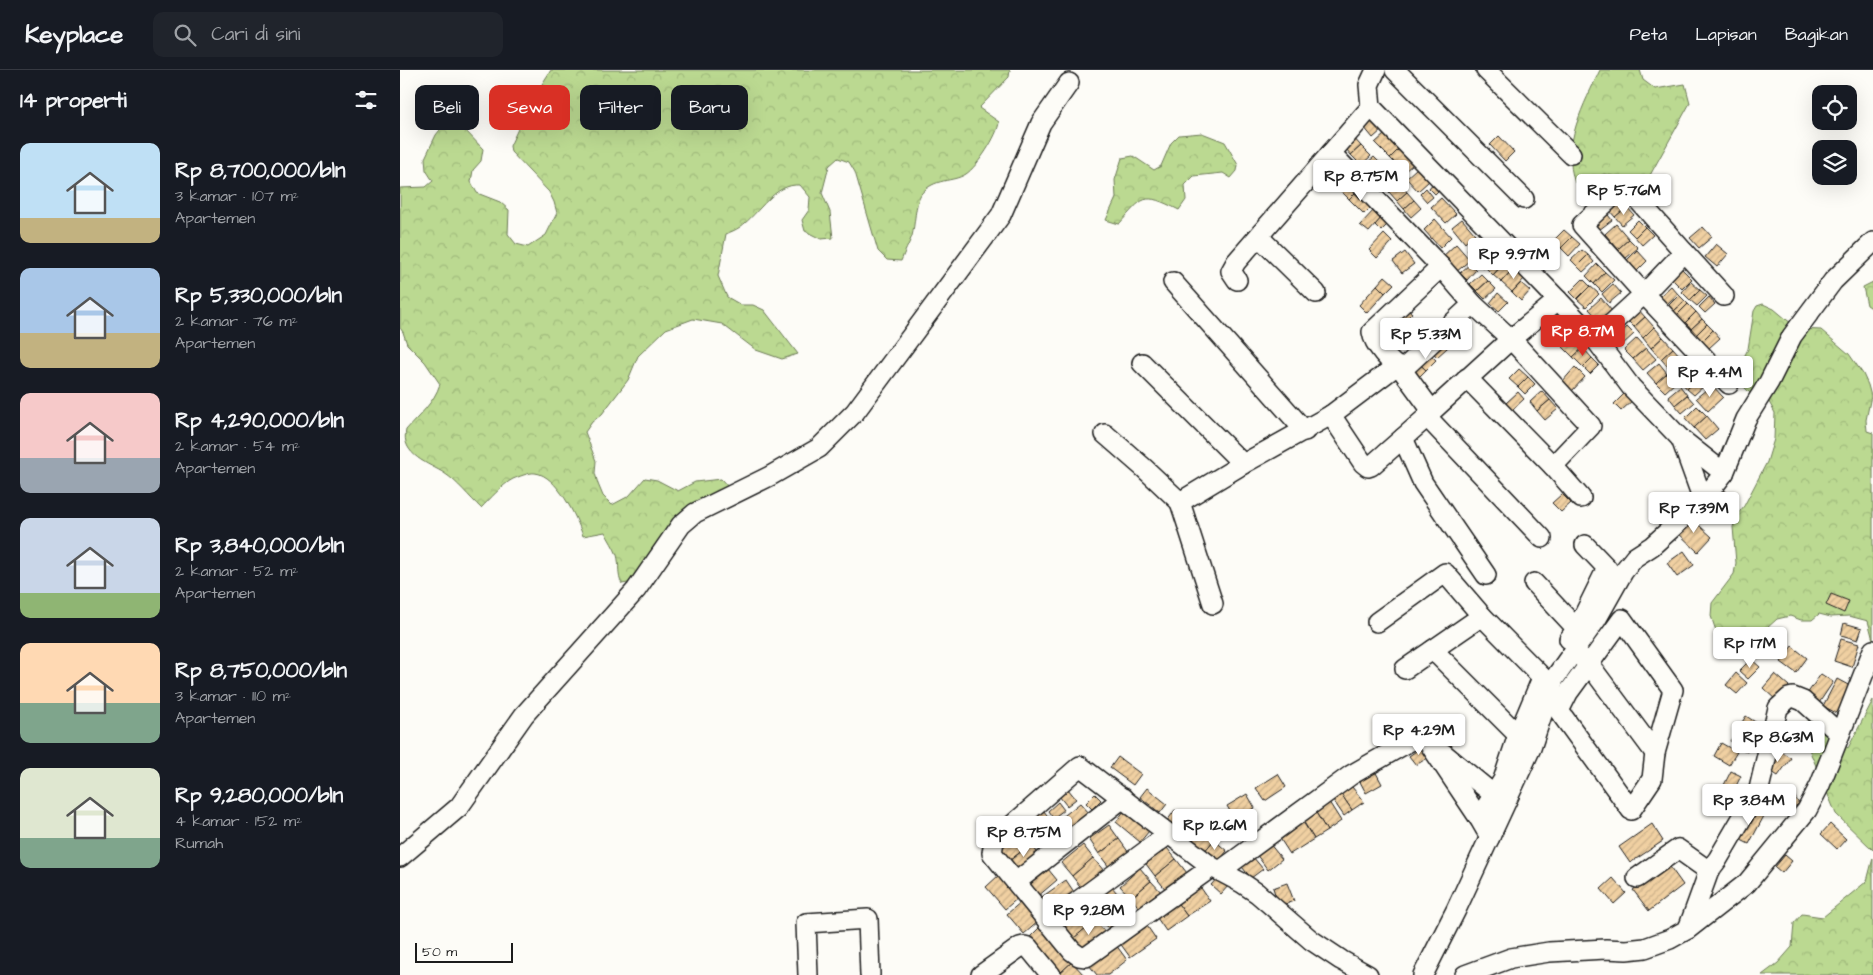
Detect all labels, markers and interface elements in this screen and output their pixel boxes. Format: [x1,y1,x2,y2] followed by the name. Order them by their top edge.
[153,12,503,57] search box
[25,18,123,52] text: Keyplace
[171,21,199,49] icon: search
[211,21,300,48] text: Cari di sini
[1630,22,1667,47] text: Peta
[1695,22,1757,47] text: Lapisan
[1785,22,1848,47] text: Bagikan
[415,85,479,130] chip: Beli
[489,85,570,130] chip: Sewa
[580,85,661,130] chip: Filter
[671,85,748,130] chip: Baru
[1812,85,1857,185] map controls
[1812,85,1857,130] button: locate
[20,86,127,115] text: 14 properti
[352,86,380,114] icon: filters
[1812,140,1857,185] button: layers
[175,156,345,185] text: Rp 8,700,000/bln
[1309,160,1413,202] pin: Rp 8.75M
[60,163,120,223] icon: home
[1324,165,1398,187] text: Rp 8.75M
[1572,174,1676,216] pin: Rp 5.76M
[1587,179,1661,201] text: Rp 5.76M
[175,185,299,207] text: 3 kamar · 107 m²
[175,207,255,229] text: Apartemen
[1462,238,1566,280] pin: Rp 9.97M
[1479,243,1549,265] text: Rp 9.97M
[175,281,342,310] text: Rp 5,330,000/bln
[60,288,120,348] icon: home
[175,310,298,332] text: 2 kamar · 76 m²
[1537,314,1629,357] pin: Rp 8.7M
[1374,318,1478,360] pin: Rp 5.33M
[1552,320,1614,342] text: Rp 8.7M
[1391,323,1461,345] text: Rp 5.33M
[175,332,255,354] text: Apartemen
[1664,356,1756,398] pin: Rp 4.4M
[1678,361,1742,383] text: Rp 4.4M
[175,406,344,435] text: Rp 4,290,000/bln
[60,413,120,473] icon: home
[175,435,300,457] text: 2 kamar · 54 m²
[175,457,255,479] text: Apartemen
[1642,492,1746,534] pin: Rp 7.39M
[1659,497,1729,519] text: Rp 7.39M
[175,531,344,560] text: Rp 3,840,000/bln
[60,538,120,598] icon: home
[175,560,298,582] text: 2 kamar · 52 m²
[175,582,255,604] text: Apartemen
[1709,626,1791,669] pin: Rp 17M
[1724,632,1776,654] text: Rp 17M
[175,656,347,685] text: Rp 8,750,000/bln
[60,663,120,723] icon: home
[175,685,291,707] text: 3 kamar · 110 m²
[175,707,255,729] text: Apartemen
[1367,714,1471,756] pin: Rp 4.29M
[1383,719,1455,741] text: Rp 4.29M
[1726,720,1830,763] pin: Rp 8.63M
[1743,726,1813,748] text: Rp 8.63M
[175,781,343,810] text: Rp 9,280,000/bln
[1697,784,1801,826] pin: Rp 3.84M
[60,788,120,848] icon: home
[1713,789,1785,811] text: Rp 3.84M
[1163,808,1267,851] pin: Rp 12.6M
[175,810,302,832] text: 4 kamar · 152 m²
[1183,814,1247,836] text: Rp 12.6M
[972,816,1076,858] pin: Rp 8.75M
[987,821,1061,843] text: Rp 8.75M
[175,832,223,854] text: Rumah
[1037,894,1141,936] pin: Rp 9.28M
[1054,899,1124,921] text: Rp 9.28M
[415,940,512,963] scale bar
[422,942,457,962] text: 50 m

